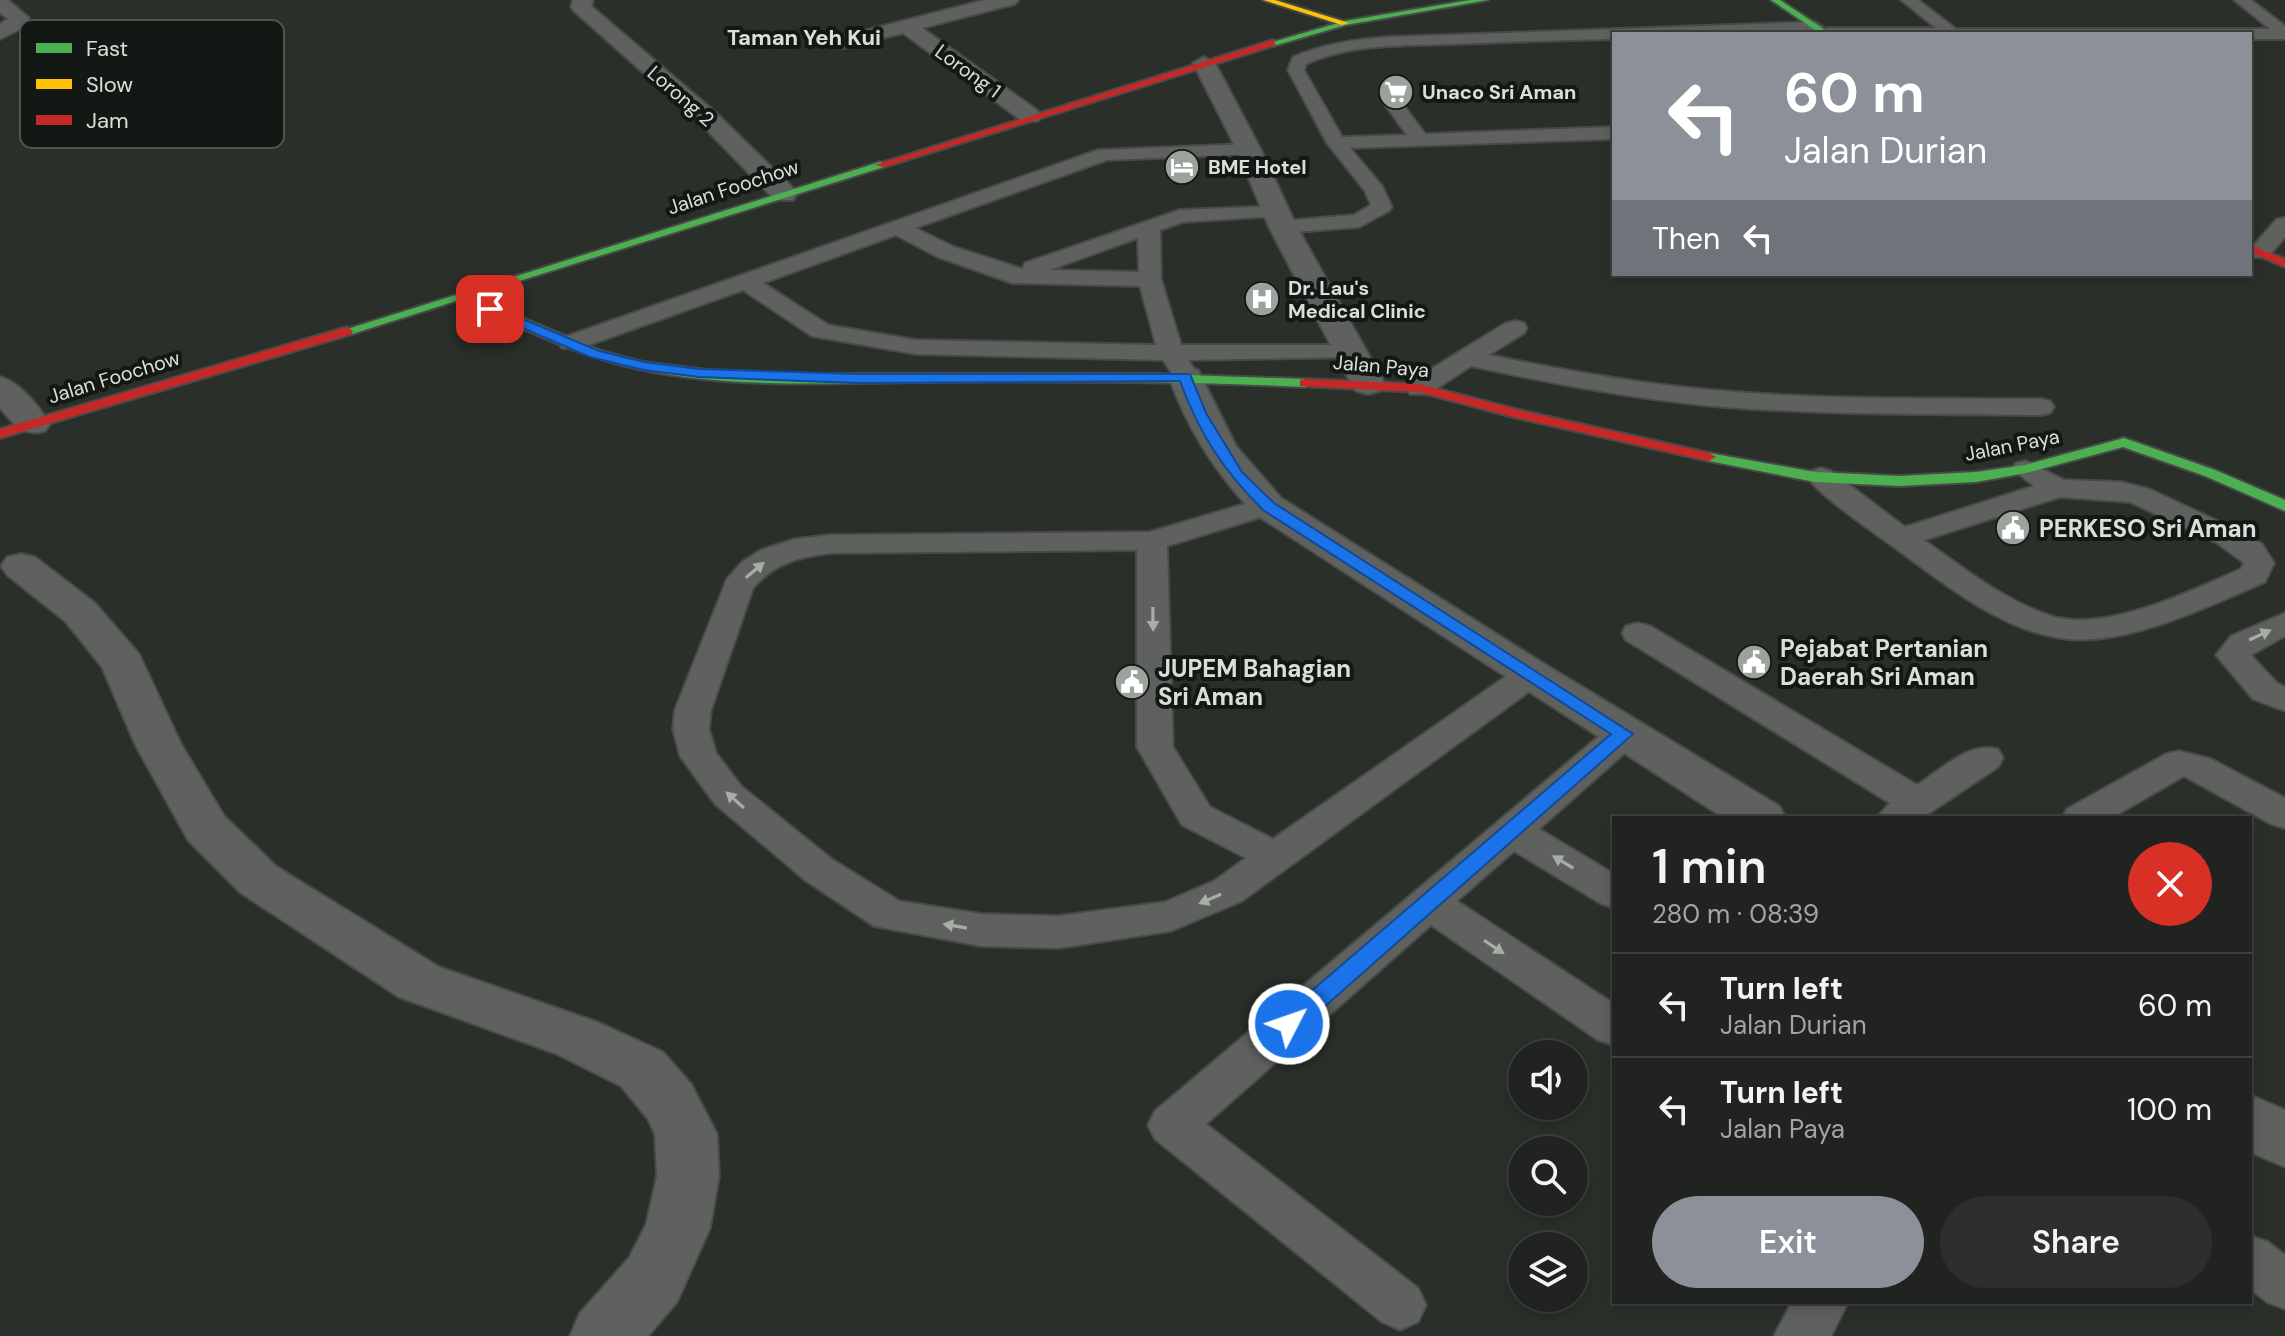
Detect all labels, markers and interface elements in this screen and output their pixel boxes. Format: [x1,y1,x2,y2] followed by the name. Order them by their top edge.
[20,20,284,148] legend
[727,23,881,52] district label: Taman Yeh Kui
[86,34,128,63] text: Fast
[930,38,1006,104] street label: Lorong 1
[1784,56,1925,129] text: 60 m
[642,60,720,132] street label: Lorong 2
[1652,64,1756,168] icon: left
[86,70,133,99] text: Slow
[1377,73,1415,111] supermarket icon: Unaco Sri Aman
[1422,79,1576,105] place label: Unaco Sri Aman
[86,106,129,135] text: Jam
[1784,127,1987,174] text: Jalan Durian
[1163,148,1201,186] hotel icon: BME Hotel
[664,154,802,220] street label: Jalan Foochow
[1208,154,1307,180] place label: BME Hotel
[1736,216,1780,260] icon: left
[1652,219,1720,258] text: Then
[456,275,524,343] pin
[1288,275,1426,324] place label: Dr. Lau's Medical Clinic
[1243,280,1281,318] hospital icon: Dr. Lau's Medical Clinic
[468,287,512,331] icon: arrive
[45,345,183,409] street label: Jalan Foochow
[1332,349,1430,383] street label: Jalan Paya
[1962,423,2062,467] street label: Jalan Paya
[1994,509,2032,547] public building icon: PERKESO Sri Aman
[2039,513,2257,544] place label: PERKESO Sri Aman
[745,562,765,578] one-way arrow
[1147,607,1159,632] one-way arrow
[2248,628,2272,642] one-way arrow
[1780,633,1988,692] place label: Pejabat Pertanian Daerah Sri Aman
[1735,643,1773,681] public building icon: Pejabat Pertanian Daerah Sri Aman
[1158,653,1351,712] place label: JUPEM Bahagian Sri Aman
[1113,663,1151,701] public building icon: JUPEM Bahagian Sri Aman
[725,791,744,809] one-way arrow
[1652,835,1767,898] text: 1 min
[2128,842,2212,926] button: close
[1552,855,1574,869] one-way arrow
[1198,892,1222,905] one-way arrow
[1652,897,1819,931] text: 280 m · 08:39
[942,919,967,932] one-way arrow
[1483,939,1505,953] one-way arrow
[1720,969,1843,1008] text: Turn left
[1247,982,1331,1066] position arrow
[1652,983,1696,1027] icon: left
[2138,986,2212,1025] text: 60 m
[1720,1008,1867,1042] text: Jalan Durian
[1508,1040,1588,1312] map controls
[1508,1040,1588,1120] button: sound
[1720,1073,1843,1112] text: Turn left
[1652,1087,1696,1131] icon: left
[2127,1090,2212,1129] text: 100 m
[1720,1112,1845,1146] text: Jalan Paya
[1508,1136,1588,1216] button: search
[1652,1196,1924,1288] button: Exit
[1940,1196,2212,1288] button: Share
[1508,1232,1588,1312] button: layers

